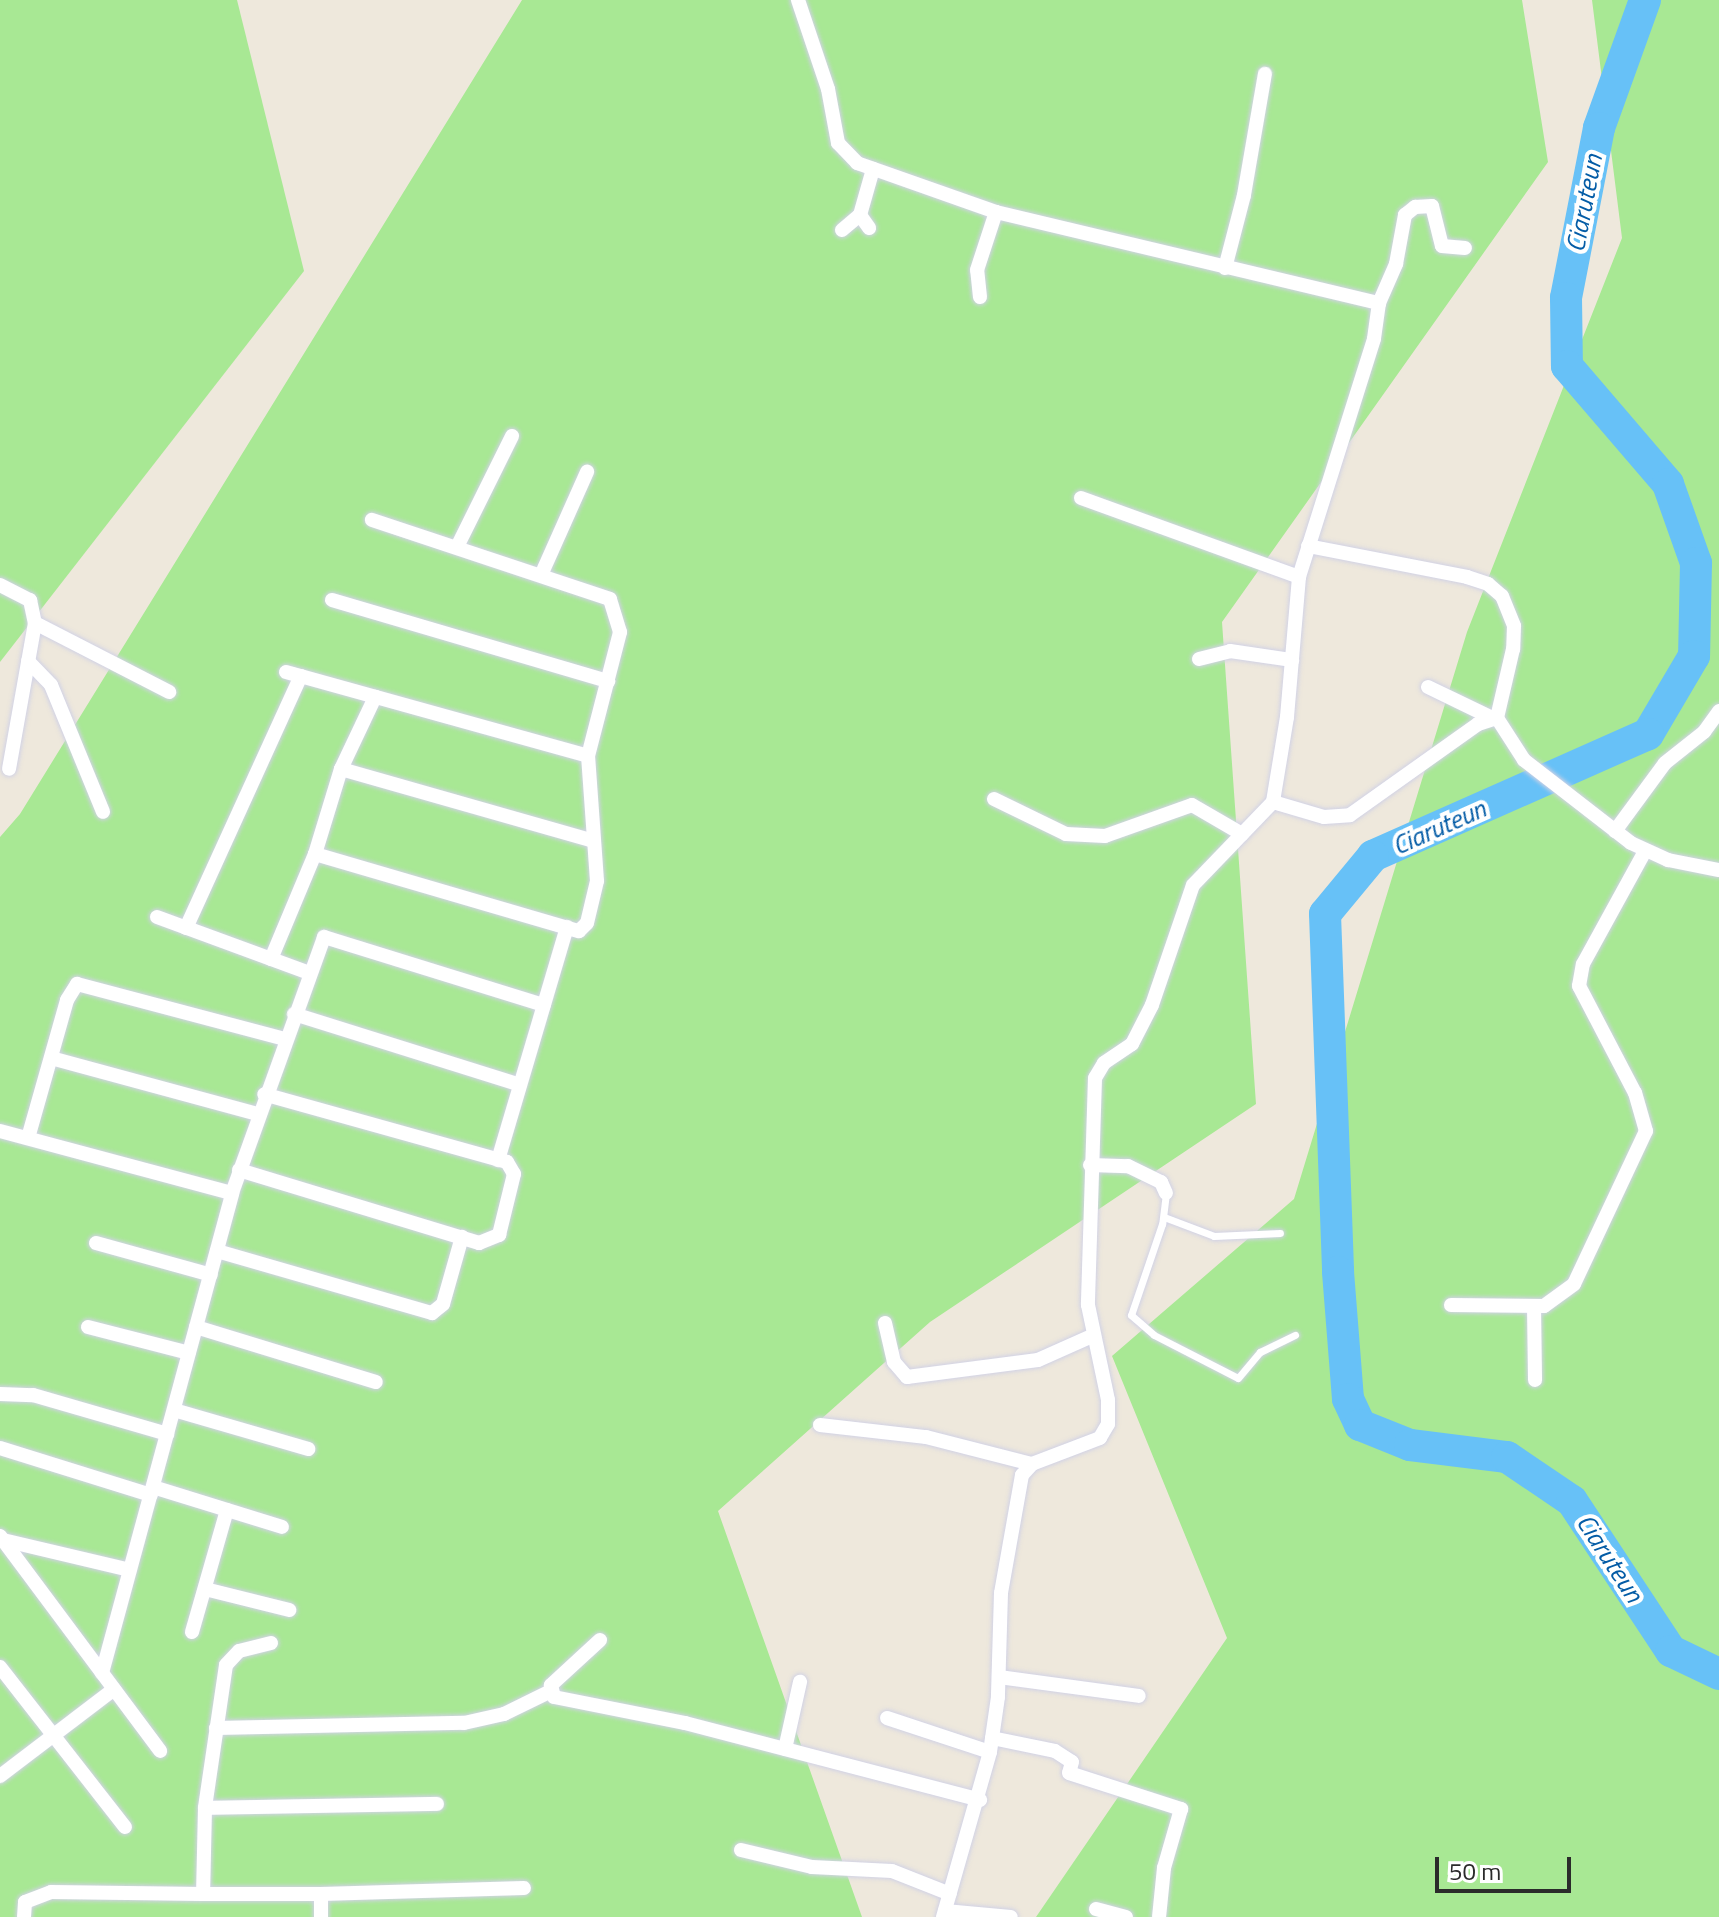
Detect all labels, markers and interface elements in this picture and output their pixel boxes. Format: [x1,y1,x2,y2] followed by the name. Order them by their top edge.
[1559,152,1609,254] water label: Ciaruteun
[1388,793,1490,861] water label: Ciaruteun
[1570,1508,1650,1608] water label: Ciaruteun
[1439,1841,1575,1891] scale bar
[1449,1853,1501,1889] text: 50 m

